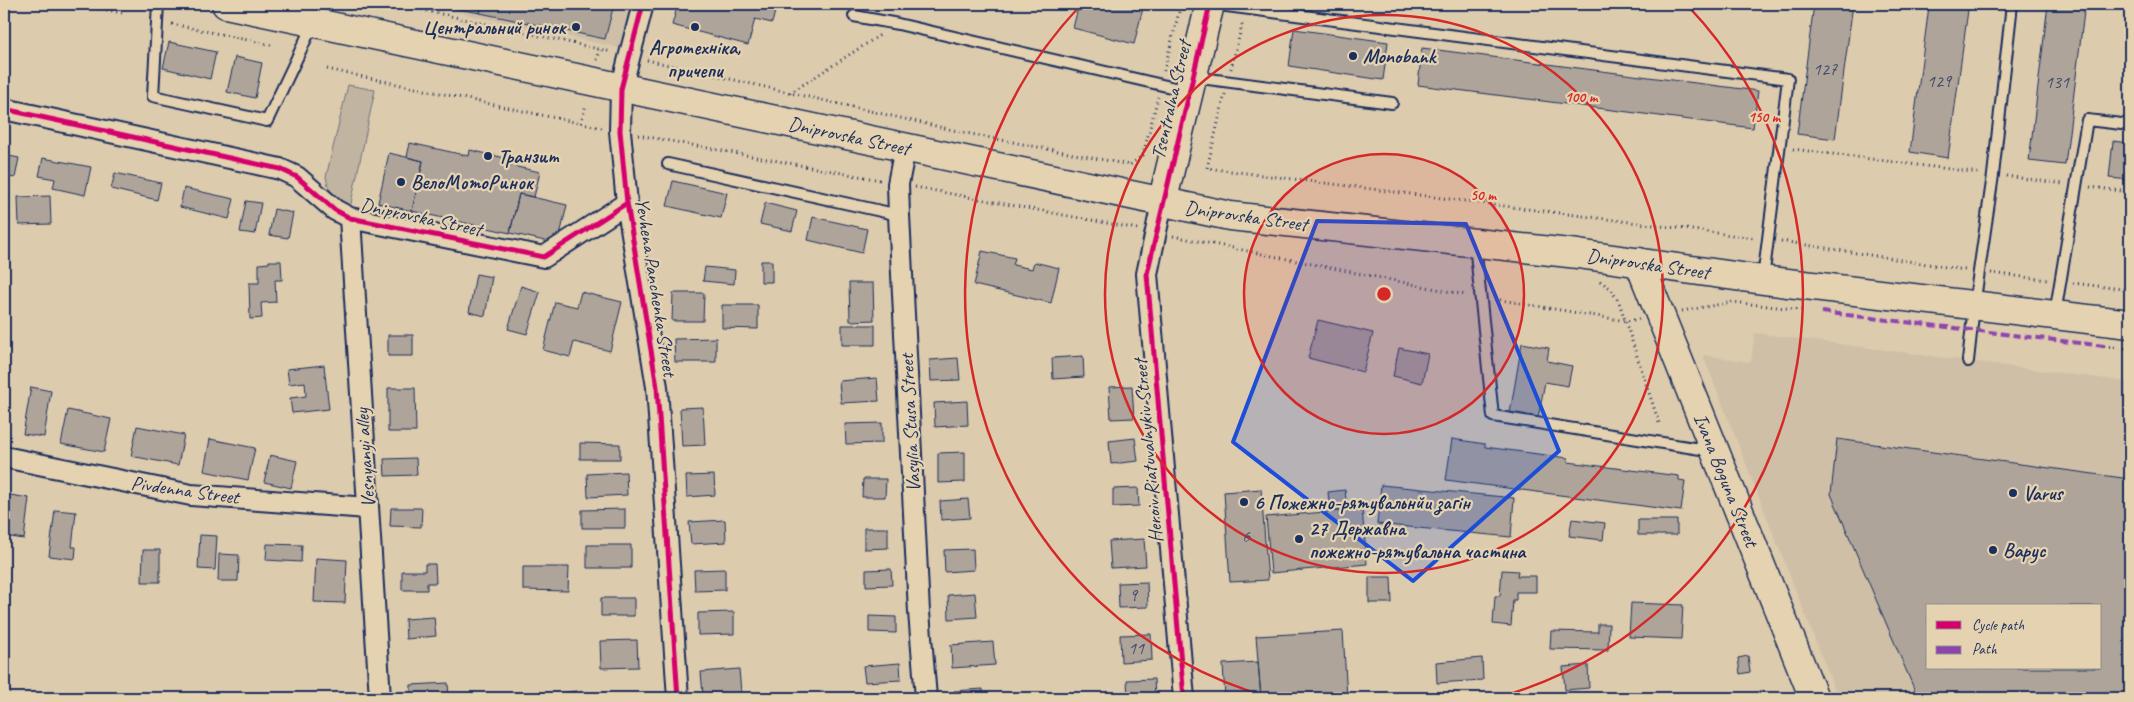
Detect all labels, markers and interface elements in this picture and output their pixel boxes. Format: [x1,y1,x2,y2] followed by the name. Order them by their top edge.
[423,15,568,40] place label: Центральний ринок
[570,21,582,33] marker: Центральний ринок
[689,21,701,33] marker: Агротехніка, причепи
[649,35,741,83] place label: Агротехніка, причепи
[1145,35,1198,162] street label: Tsentralna Street
[1363,44,1438,69] place label: Monobank
[1347,50,1359,62] marker: Monobank
[1813,58,1838,80] house number: 127
[1927,70,1953,92] house number: 129
[2045,71,2070,93] house number: 131
[1565,88,1599,107] text: 100 m
[1748,108,1782,127] text: 150 m
[786,111,915,162] street label: Dniprovska Street
[498,144,560,169] place label: Транзит
[482,150,494,162] marker: Транзит
[411,170,535,195] place label: ВелоМотоРинок
[395,176,407,188] marker: ВелоМотоРинок
[1470,186,1497,205] text: 50 m
[358,192,487,243] street label: Dniprovska Street
[1183,195,1312,237] street label: Dniprovska Street
[630,196,683,381] street label: Yevhena Panchenka Street
[1585,243,1714,285] street label: Dniprovska Street
[1375,285,1393,303] centre of rings
[894,351,926,493] street label: Vasylia Stusa Street
[1127,355,1168,544] street label: Heroiv Riatuvalnykiv Street
[349,406,381,509] street label: Vesnyanyi alley
[1688,410,1765,553] street label: Ivana Boguna Street
[129,470,243,510] street label: Pivdenna Street
[2023,481,2064,506] place label: Varus
[2007,487,2019,499] marker: Varus
[1254,490,1471,516] place label: 6 Пожежно-рятувальнйи загін
[1238,496,1250,508] marker: 6 Пожежно-рятувальнйи загін
[1309,516,1527,565] place label: 27 Державна пожежно-рятувальна частина
[1242,525,1251,547] house number: 6
[1293,533,1305,545] marker: 27 Державна пожежно-рятувальна частина
[2003,538,2047,564] place label: Варус
[1987,544,1999,556] marker: Варус
[1129,584,1139,606] house number: 9
[1926,604,2102,670] legend
[1972,616,2024,635] text: Cycle path
[1128,637,1145,659] house number: 11
[1972,640,1998,659] text: Path

